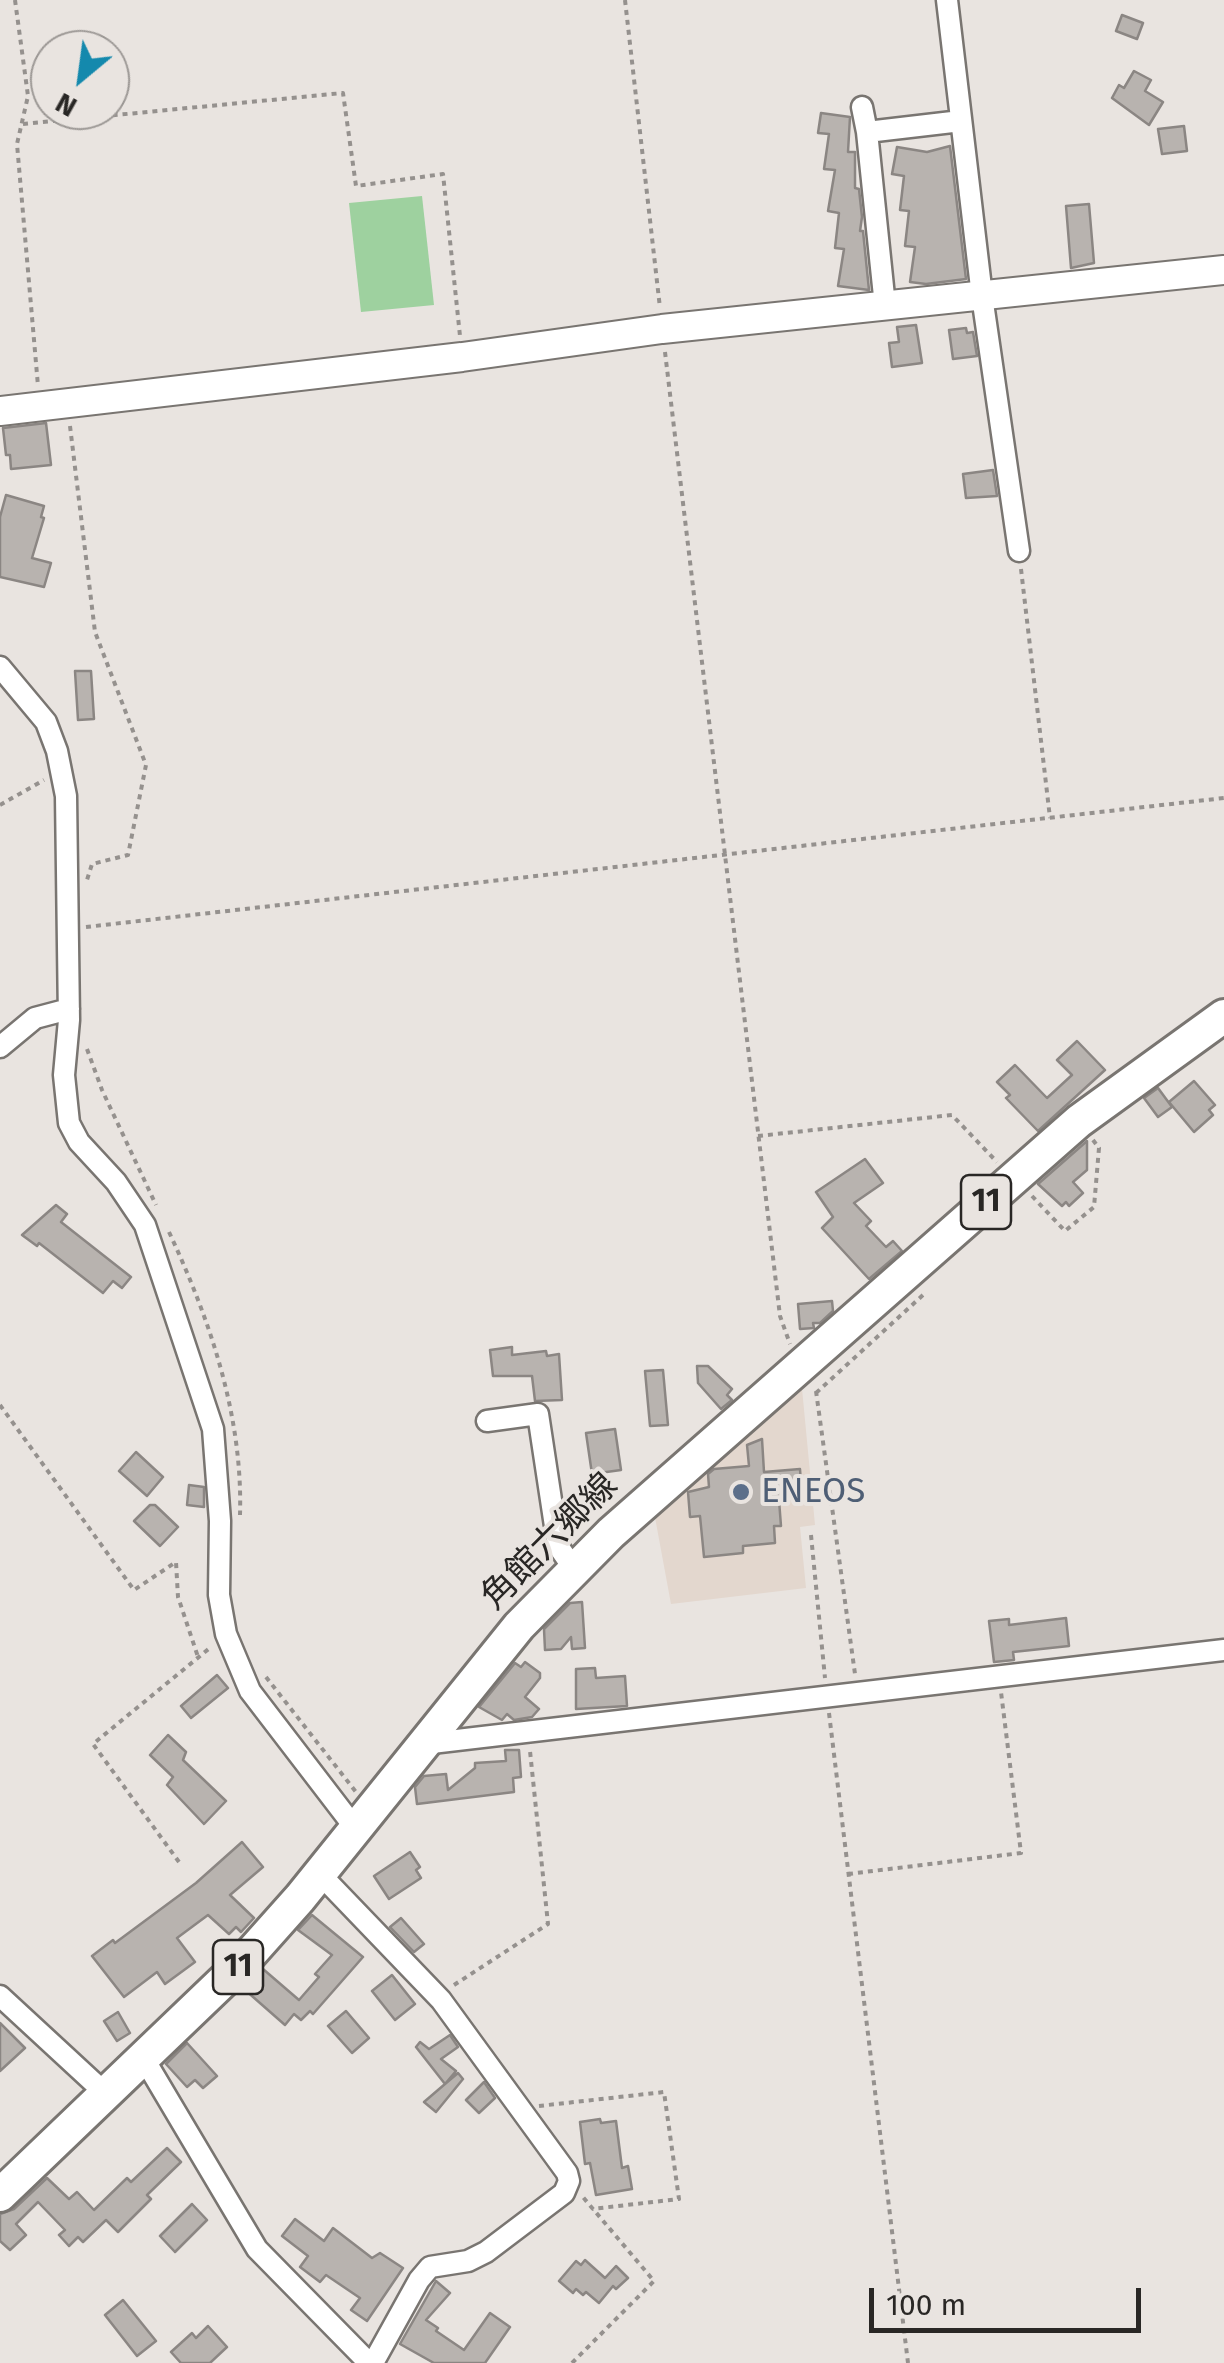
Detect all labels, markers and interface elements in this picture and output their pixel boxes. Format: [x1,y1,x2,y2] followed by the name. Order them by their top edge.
[30,30,130,130] north arrow
[50,86,82,124] text: N
[961,1175,1011,1229] road number: 11
[473,1465,627,1619] street label: 角館六郷線
[761,1471,865,1513] place label: ENEOS
[730,1481,752,1503] marker: ENEOS
[213,1940,263,1994] road number: 11
[874,2268,1146,2330] scale bar
[886,2287,966,2323] text: 100 m

